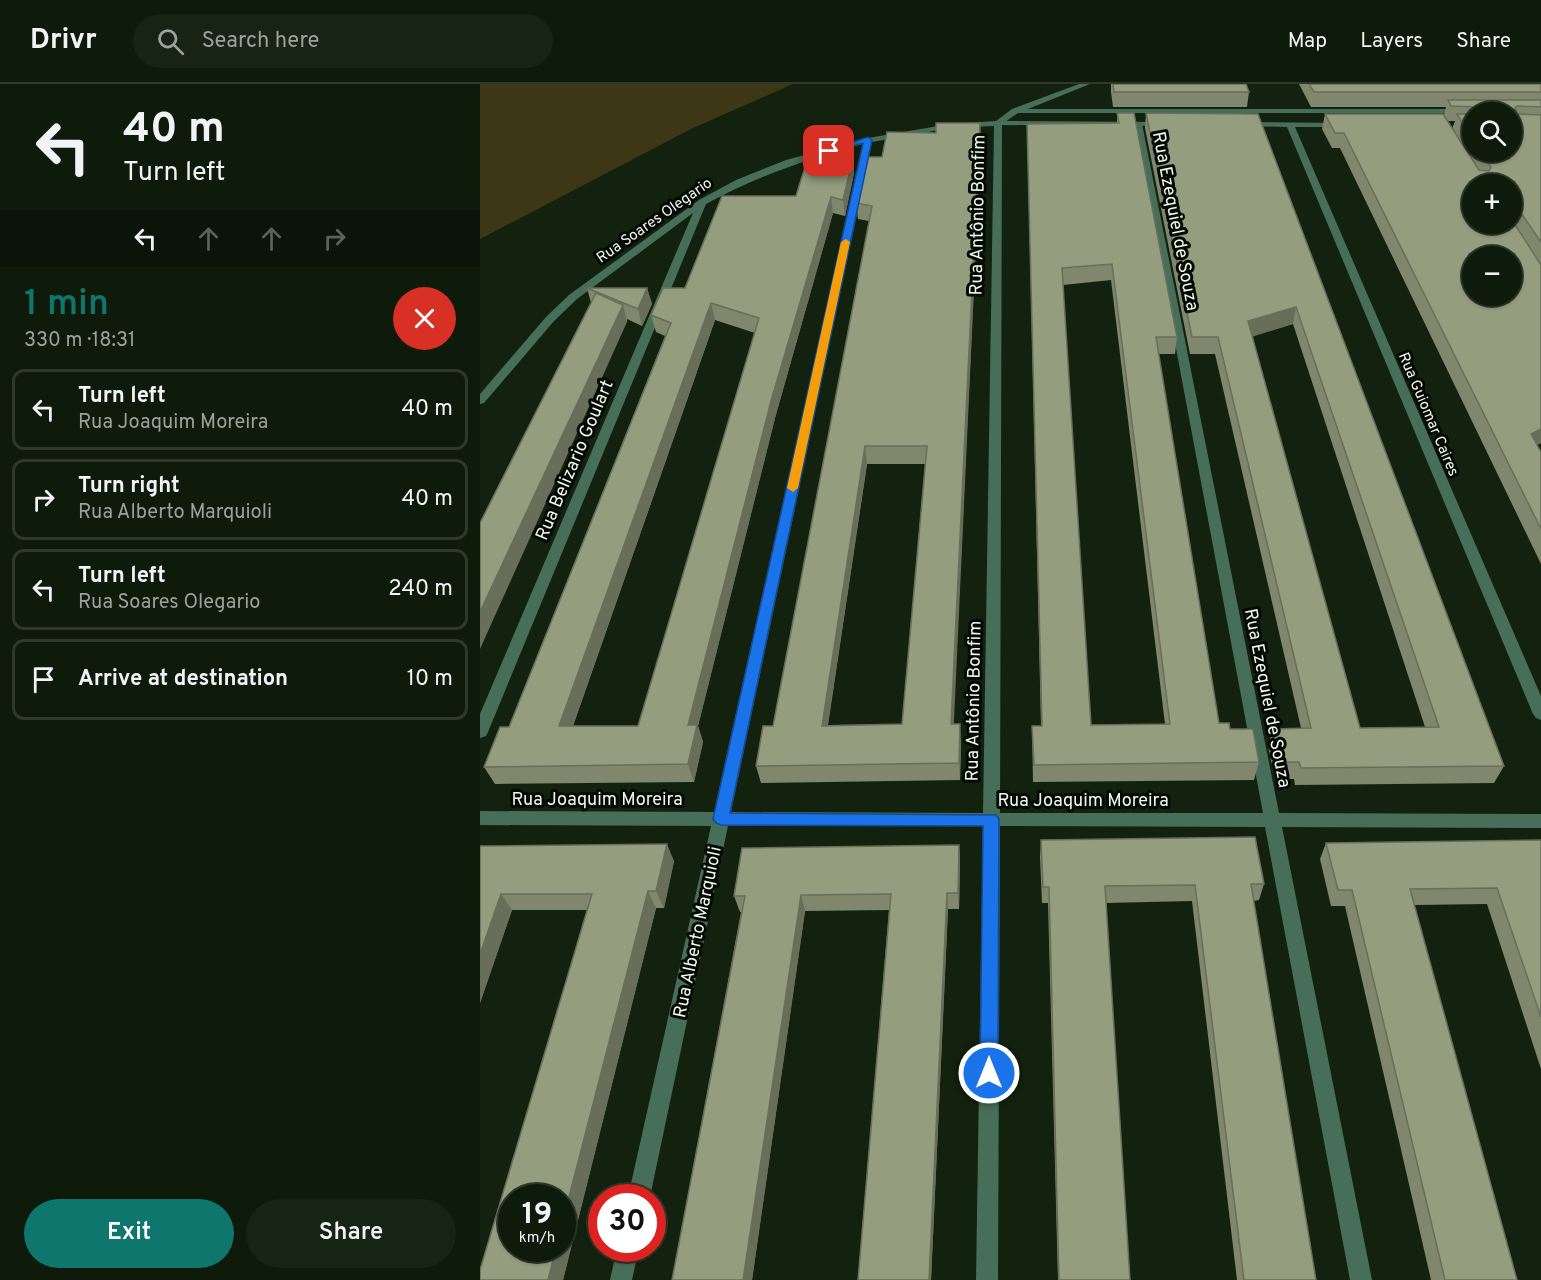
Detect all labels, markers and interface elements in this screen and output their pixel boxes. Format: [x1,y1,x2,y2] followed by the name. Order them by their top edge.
[133,14,553,68] search box
[30,23,97,59] text: Drivr
[154,25,187,58] icon: search
[202,28,319,55] text: Search here
[1288,28,1327,55] text: Map
[1360,28,1423,55] text: Layers
[1456,28,1511,55] text: Share
[1462,102,1522,306] map controls
[1462,102,1522,162] button: search
[123,104,225,157] text: 40 m
[24,108,102,186] icon: left
[803,125,854,176] pin
[1146,130,1203,313] street label: Rua Ezequiel de Souza
[812,134,845,167] icon: arrive
[966,134,991,296] street label: Rua Antônio Bonfim
[123,156,225,190] text: Turn left
[593,174,716,268] street label: Rua Soares Olegario
[1462,174,1522,234] button: +
[129,222,162,255] icon: left
[192,222,225,255] icon: ahead
[255,222,288,255] icon: ahead
[318,222,351,255] icon: right
[1462,246,1522,306] button: −
[24,282,109,328] text: 1 min
[393,287,456,350] button: close
[24,328,135,354] text: 330 m · 18:31
[1393,350,1462,479] street label: Rua Guiomar Caires
[531,377,620,544] street label: Rua Belizario Goulart
[78,383,166,410] text: Turn left
[27,393,60,426] icon: left
[401,396,453,423] text: 40 m
[78,410,268,436] text: Rua Joaquim Moreira
[78,473,180,500] text: Turn right
[27,483,60,516] icon: right
[401,486,453,513] text: 40 m
[78,500,272,526] text: Rua Alberto Marquioli
[78,563,166,590] text: Turn left
[27,573,60,606] icon: left
[388,576,453,603] text: 240 m
[78,590,260,616] text: Rua Soares Olegario
[1238,607,1295,790] street label: Rua Ezequiel de Souza
[962,620,987,782] street label: Rua Antônio Bonfim
[27,663,60,696] icon: arrive
[78,666,288,693] text: Arrive at destination
[407,666,453,693] text: 10 m
[511,789,683,812] street label: Rua Joaquim Moreira
[997,790,1169,813] street label: Rua Joaquim Moreira
[669,844,728,1020] street label: Rua Alberto Marquioli
[957,1041,1021,1105] position arrow
[588,1184,666,1262] speed limit sign: 30
[522,1197,552,1234] text: 19
[24,1199,234,1268] button: Exit
[246,1199,456,1268] button: Share
[519,1229,555,1248] text: km/h

